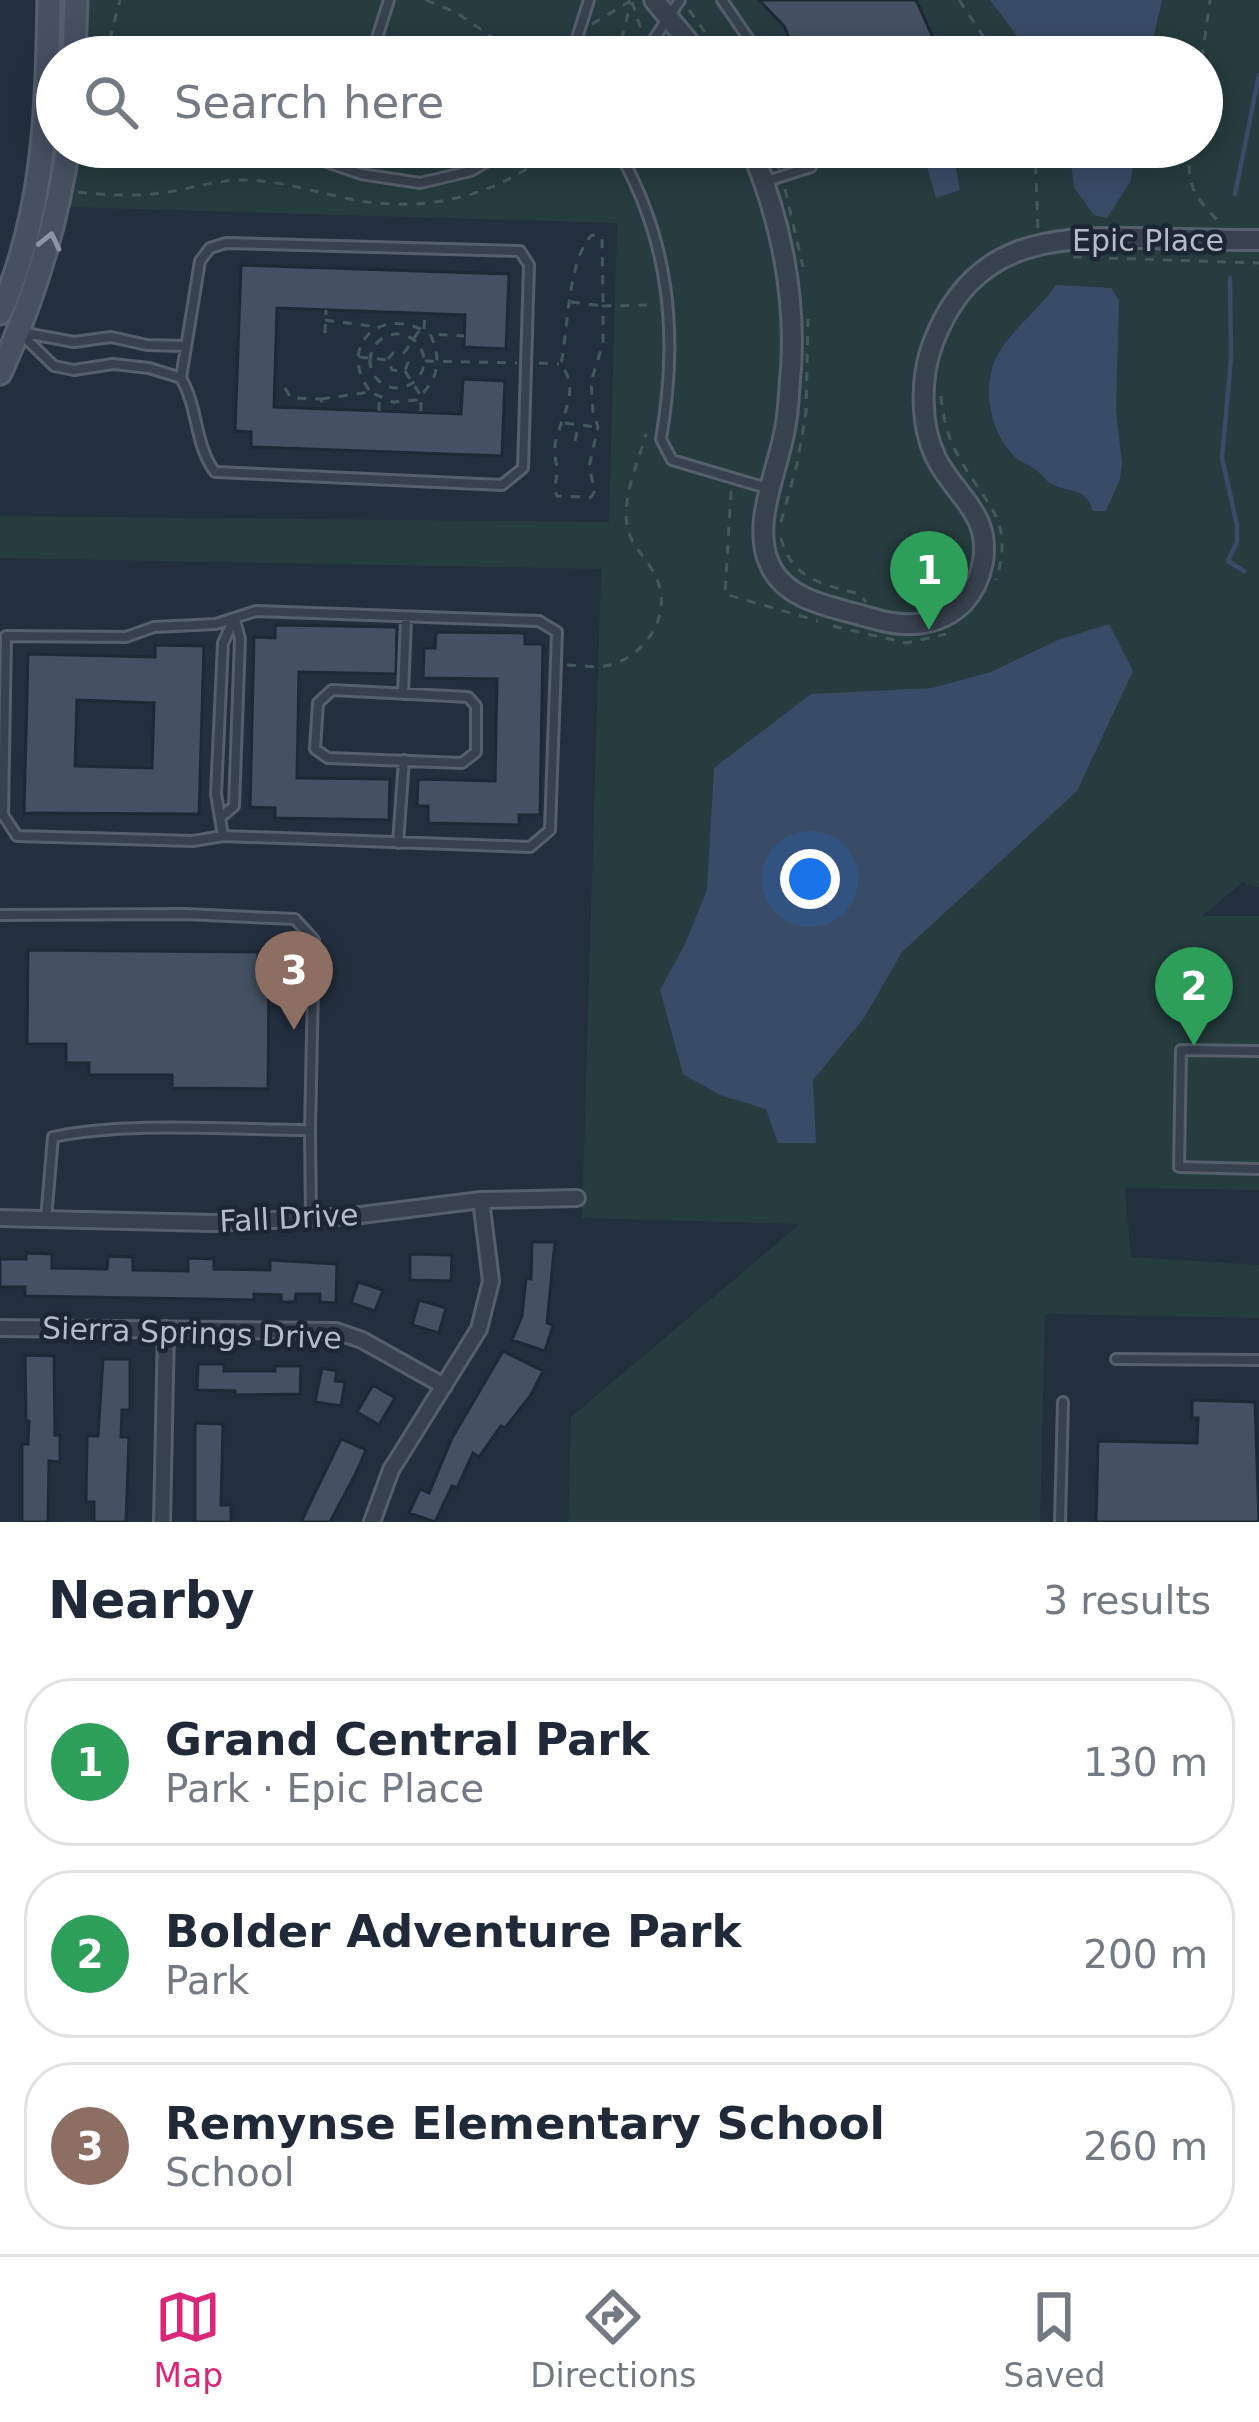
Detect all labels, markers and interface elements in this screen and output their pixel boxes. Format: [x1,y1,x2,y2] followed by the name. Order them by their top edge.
[36,36,1223,168] search box
[78,69,144,135] icon: search
[174,76,444,129] text: Search here
[1072,223,1224,258] street label: Epic Place
[37,232,62,252] one-way arrow
[890,531,968,630] pin: 1
[780,849,840,909] your location
[255,931,333,1030] pin: 3
[1155,947,1233,1046] pin: 2
[219,1197,359,1239] street label: Fall Drive
[42,1310,342,1356] street label: Sierra Springs Drive
[48,1571,255,1630] text: Nearby
[1043,1578,1211,1623] text: 3 results
[165,1713,649,1766] text: Grand Central Park
[76,1740,104,1785] text: 1
[1083,1740,1208,1785] text: 130 m
[165,1766,484,1811] text: Park · Epic Place
[165,1905,741,1958] text: Bolder Adventure Park
[76,1932,104,1977] text: 2
[1083,1932,1208,1977] text: 200 m
[165,1958,249,2003] text: Park
[165,2097,885,2150] text: Remynse Elementary School
[76,2124,104,2169] text: 3
[1083,2124,1208,2169] text: 260 m
[165,2150,294,2195] text: School
[154,2284,223,2395] tab: Map
[530,2284,696,2395] tab: Directions
[1004,2284,1105,2395] tab: Saved

